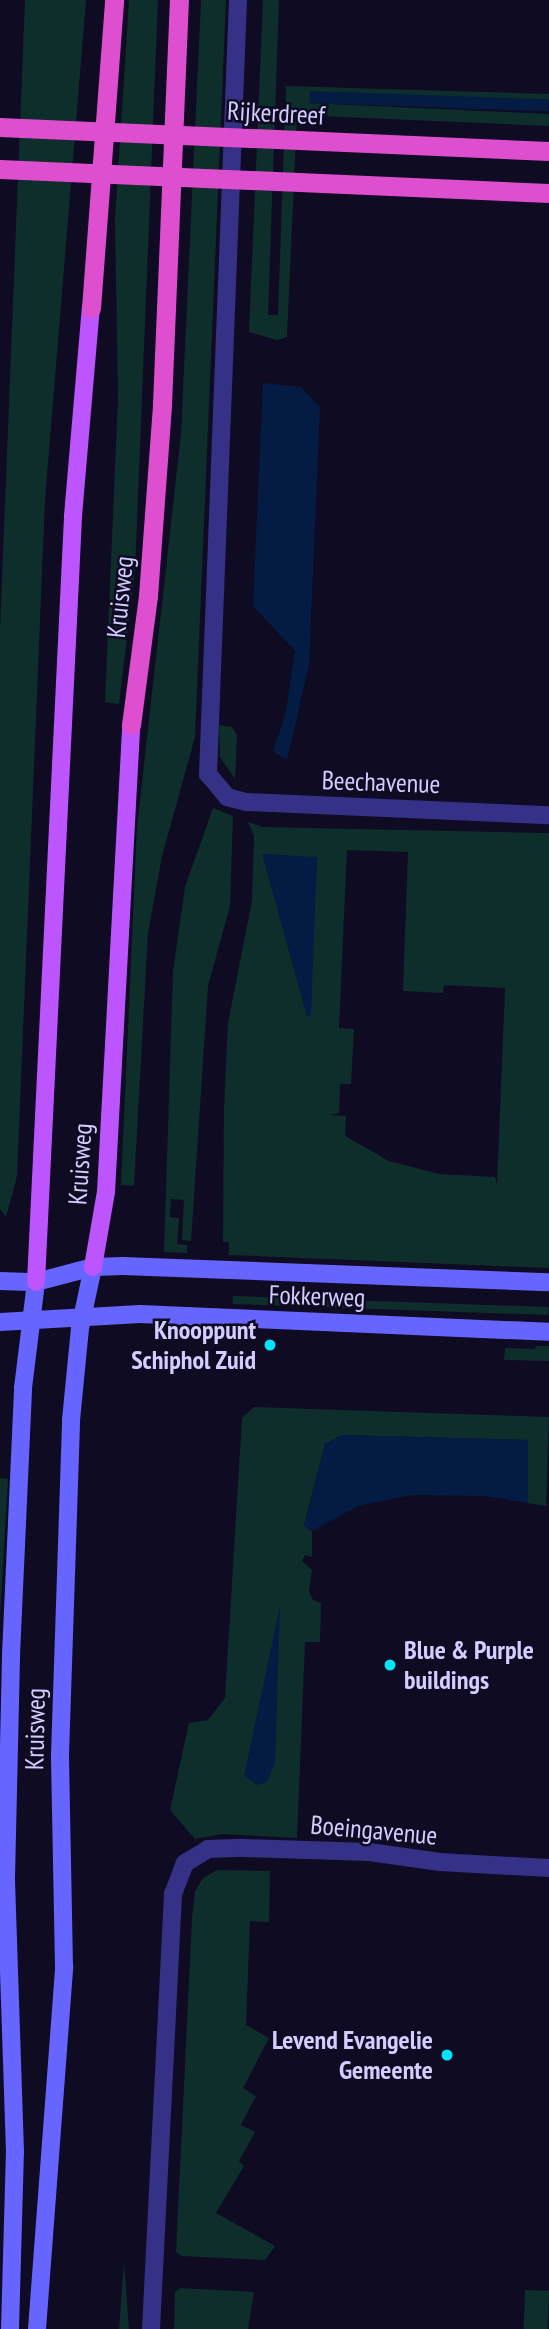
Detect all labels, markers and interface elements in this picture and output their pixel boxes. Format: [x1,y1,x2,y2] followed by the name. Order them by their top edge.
[226,95,326,131] street label: Rijkerdreef
[100,555,140,639] street label: Kruisweg
[321,764,441,800] street label: Beechavenue
[62,1122,98,1206] street label: Kruisweg
[268,1279,366,1313] street label: Fokkerweg
[131,1314,256,1376] place label: Knooppunt Schiphol Zuid
[262,1337,278,1353] marker: Knooppunt Schiphol Zuid
[404,1634,534,1696] place label: Blue & Purple buildings
[382,1657,398,1673] marker: Blue & Purple buildings
[19,1688,51,1770] street label: Kruisweg
[309,1809,439,1851] street label: Boeingavenue
[272,2024,433,2086] place label: Levend Evangelie Gemeente
[439,2047,455,2063] marker: Levend Evangelie Gemeente

